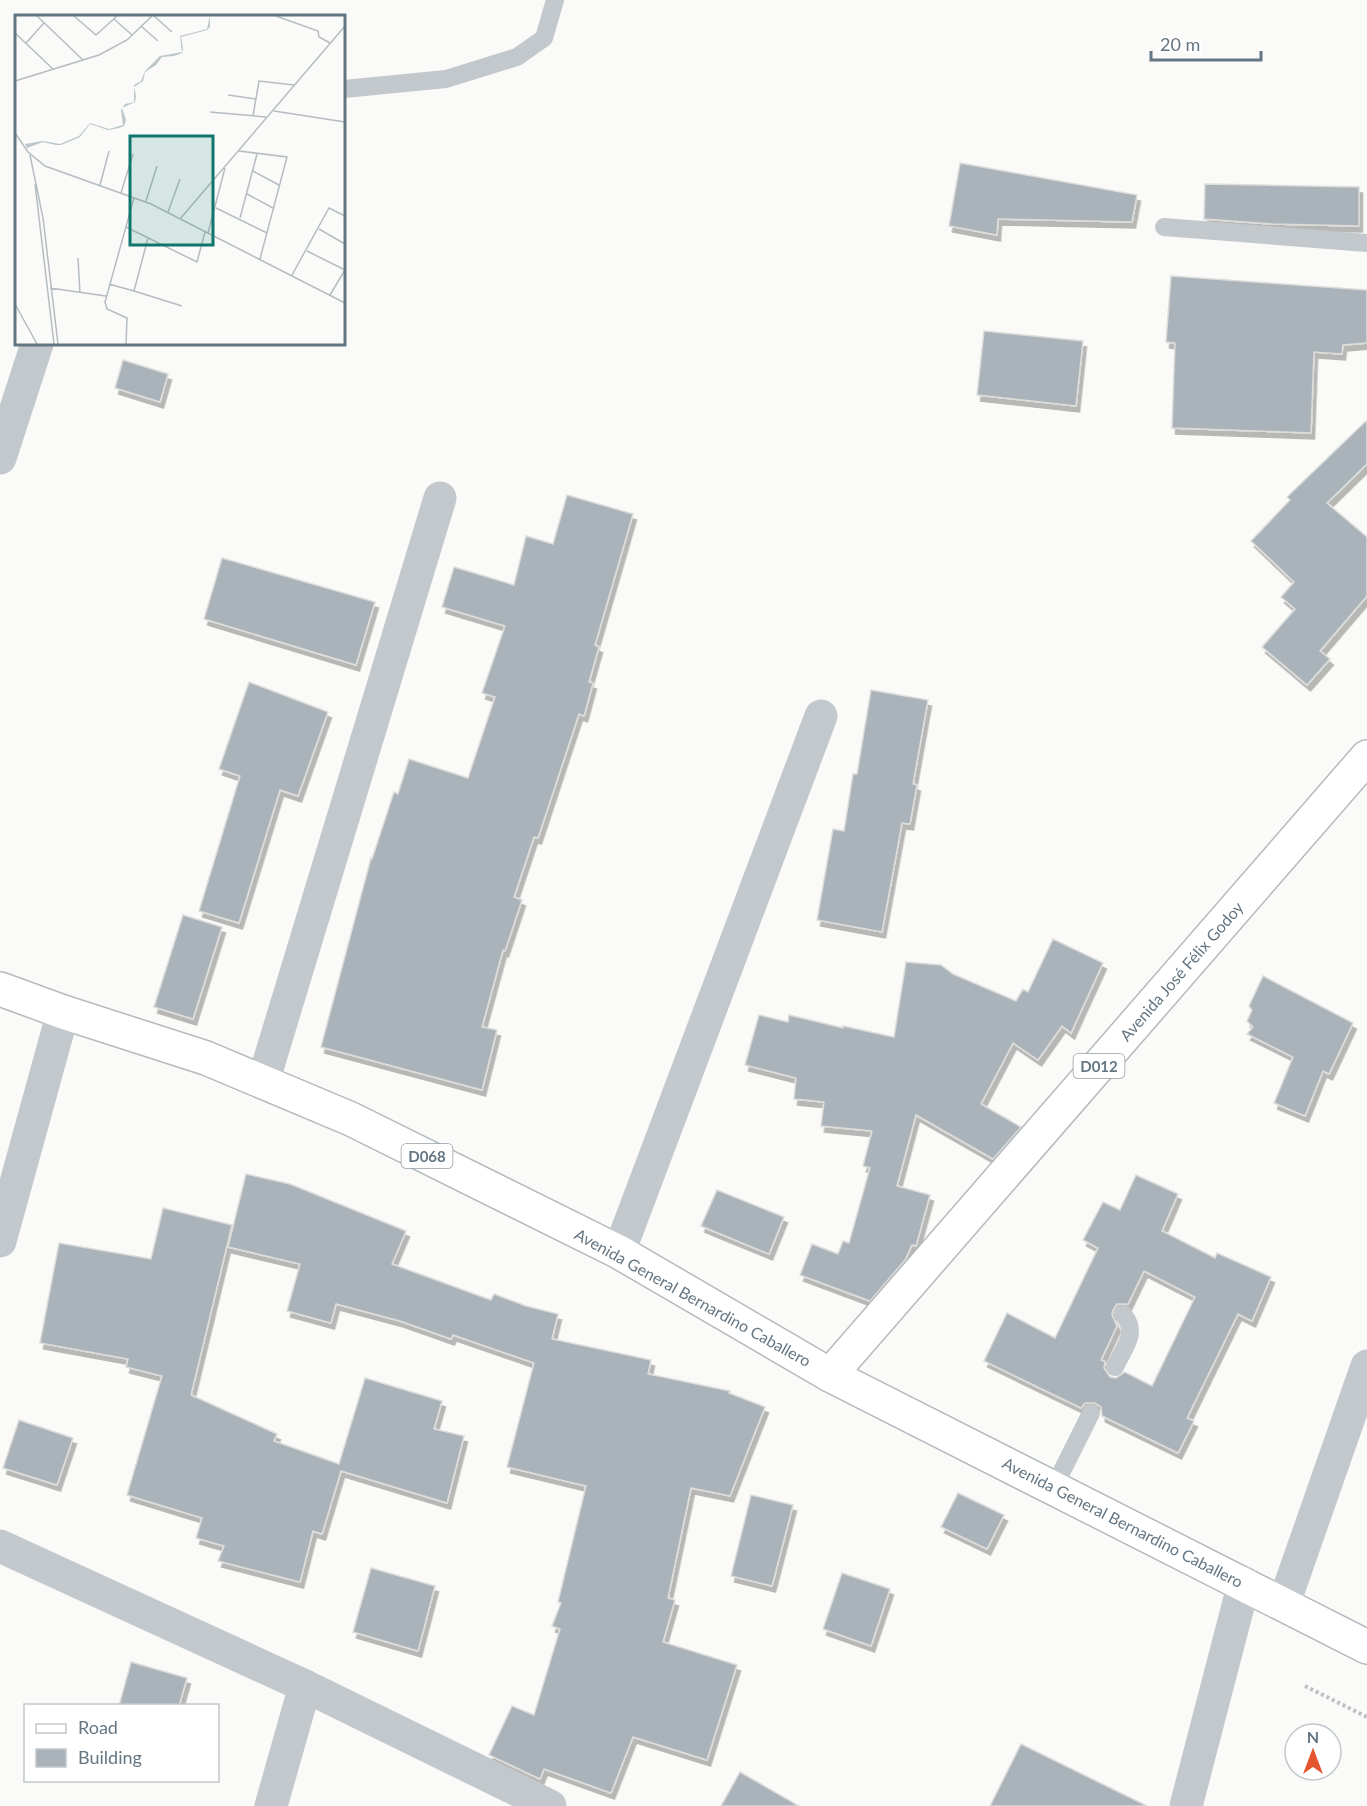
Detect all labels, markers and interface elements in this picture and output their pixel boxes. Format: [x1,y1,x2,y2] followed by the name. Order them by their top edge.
[15,15,345,345] inset map
[1151,24,1260,62] scale bar
[1160,33,1200,55] text: 20 m
[1115,897,1247,1044] street label: Avenida José Félix Godoy
[1074,1054,1124,1078] road number: D012
[402,1144,452,1168] road number: D068
[572,1224,814,1370] street label: Avenida General Bernardino Caballero
[1000,1453,1246,1591] street label: Avenida General Bernardino Caballero
[24,1704,219,1782] legend
[78,1716,118,1738] text: Road
[1283,1722,1343,1782] north arrow
[1307,1727,1319,1746] text: N
[78,1746,142,1768] text: Building

